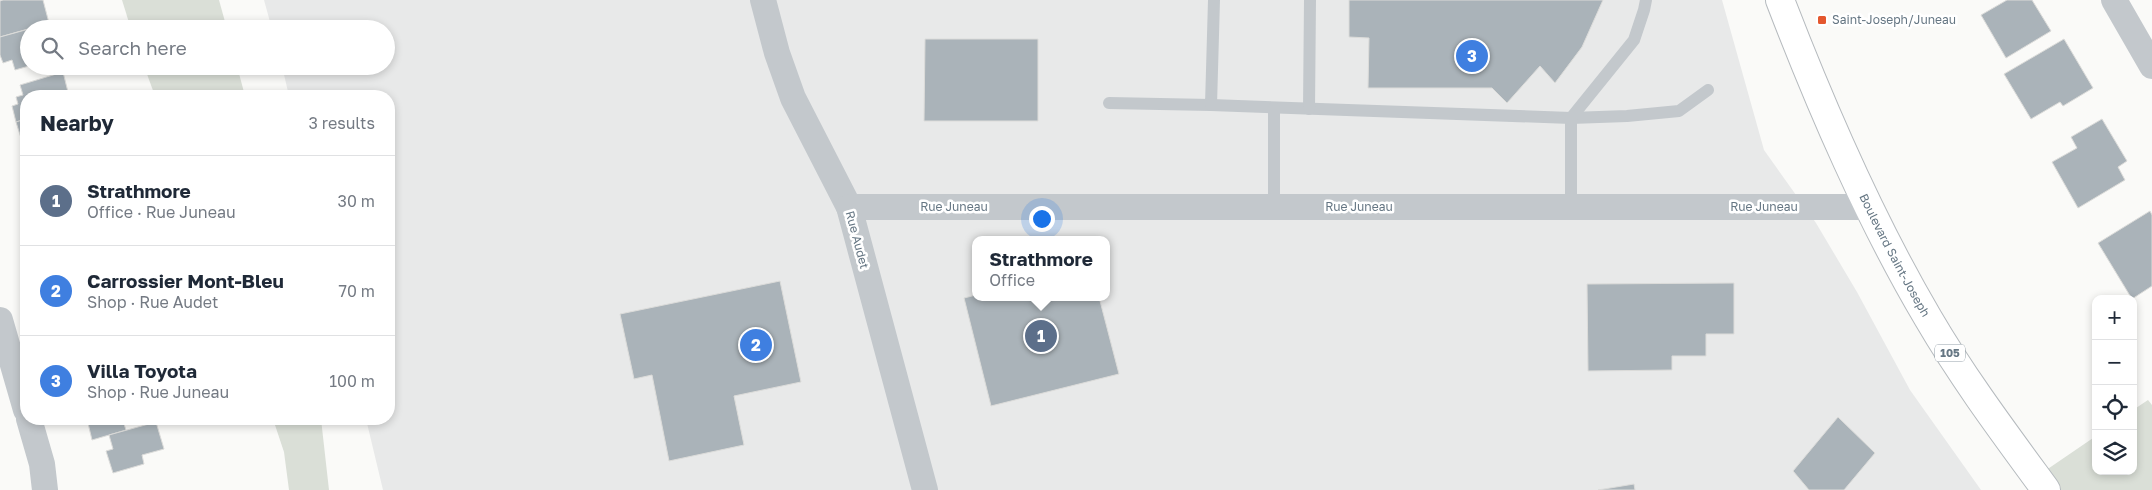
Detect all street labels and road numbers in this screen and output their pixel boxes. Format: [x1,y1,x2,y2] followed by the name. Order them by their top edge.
[1856,191,1934,319] street label: Boulevard Saint-Joseph
[920,199,988,214] street label: Rue Juneau
[1325,199,1393,214] street label: Rue Juneau
[1730,199,1798,214] street label: Rue Juneau
[843,209,872,271] street label: Rue Audet
[1935,344,1965,362] road number: 105

